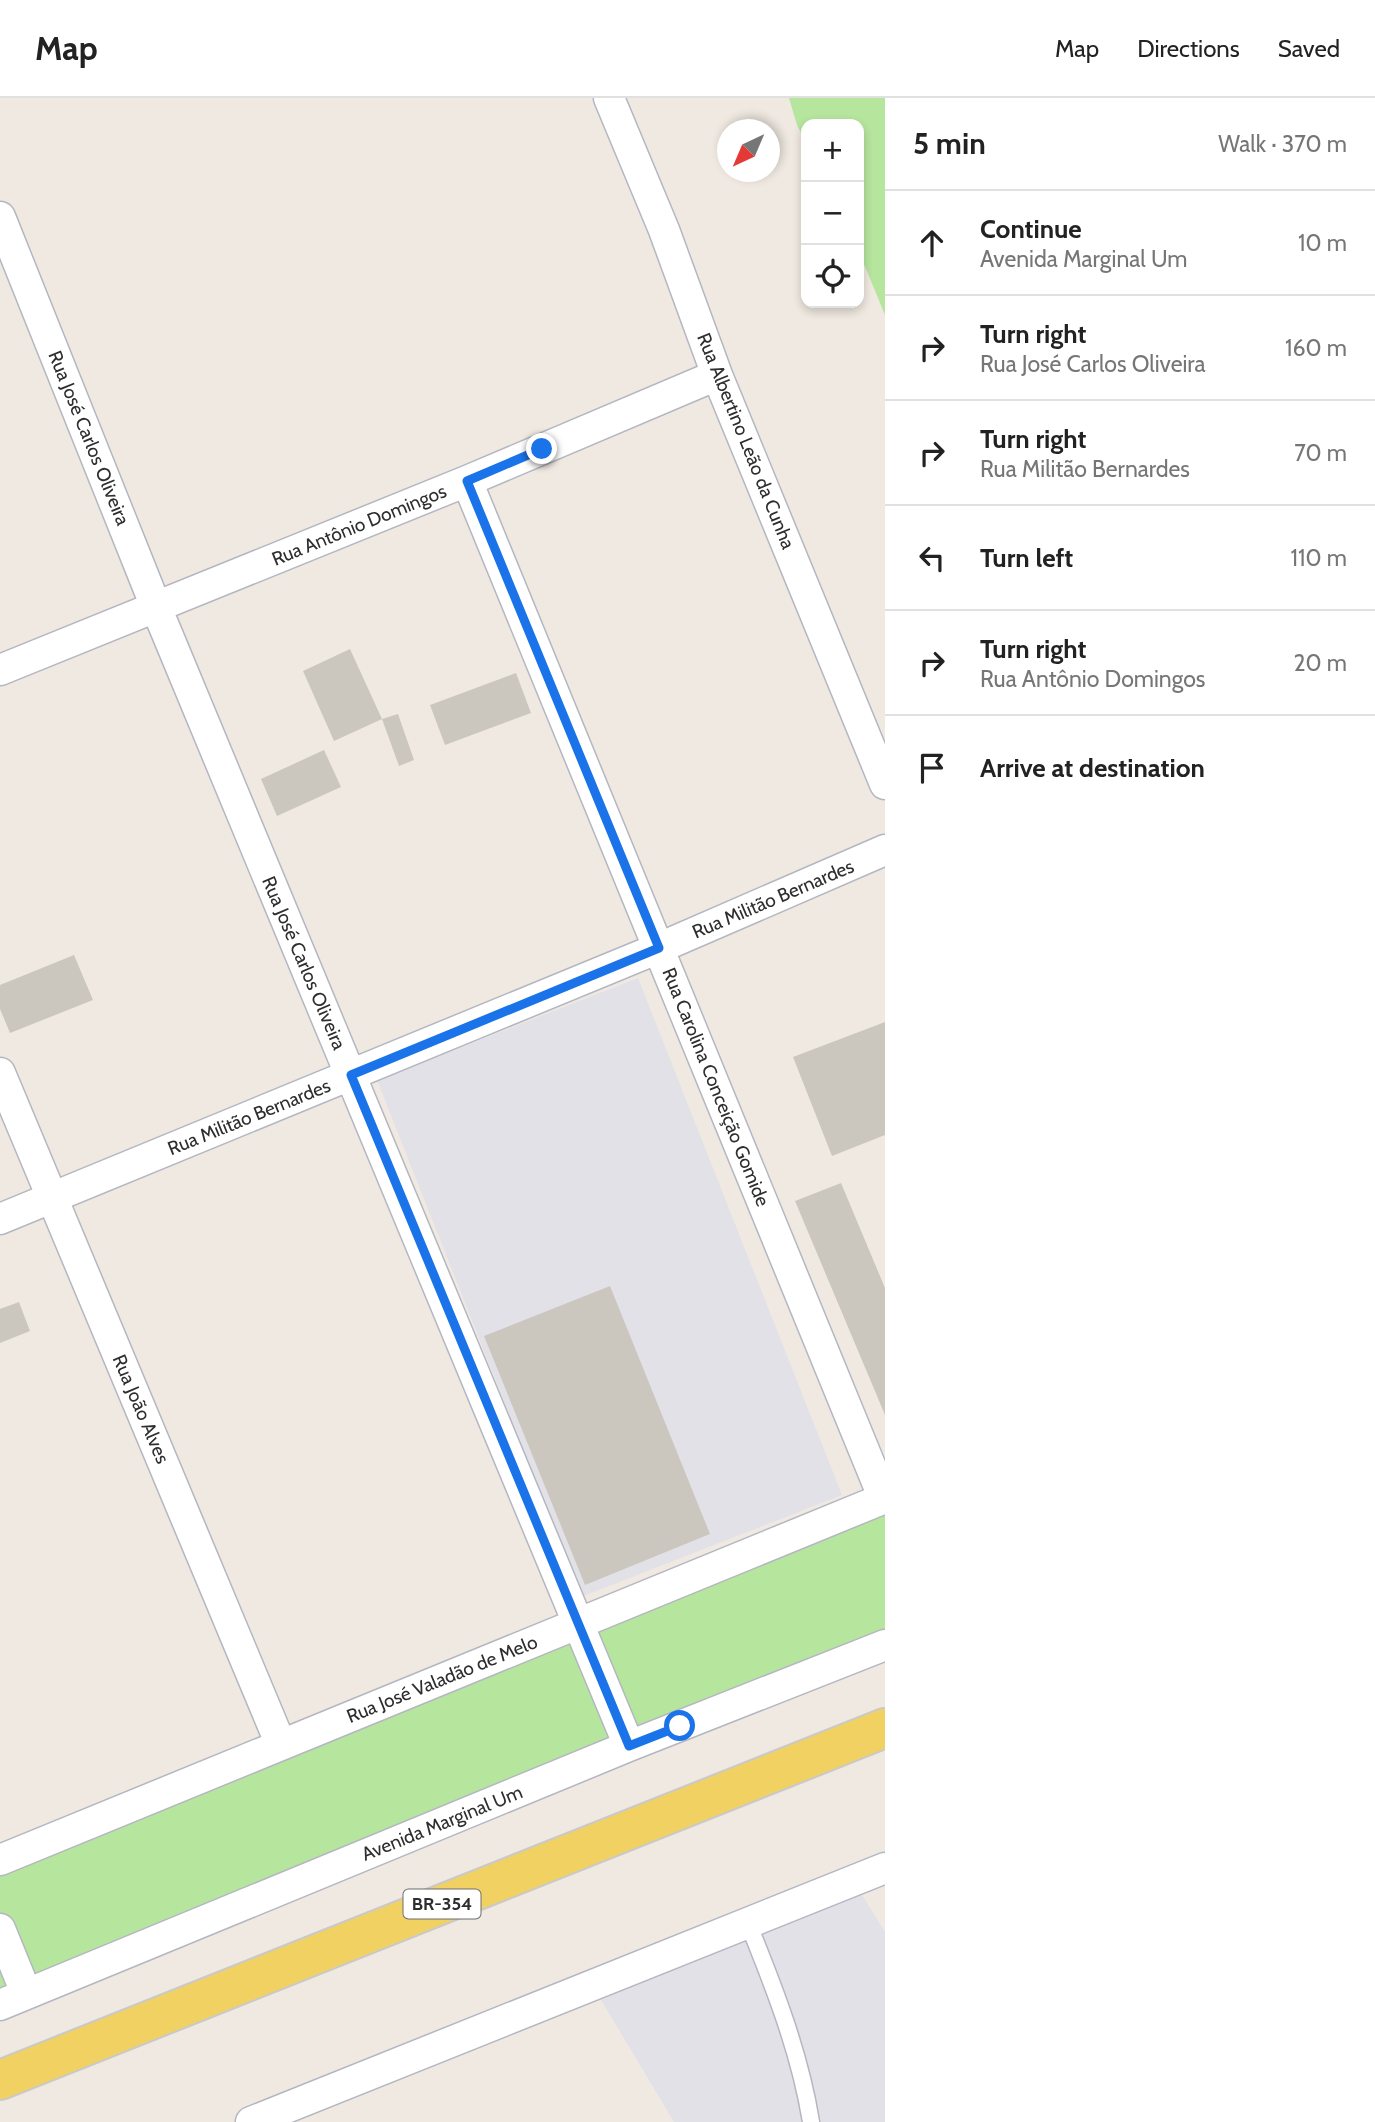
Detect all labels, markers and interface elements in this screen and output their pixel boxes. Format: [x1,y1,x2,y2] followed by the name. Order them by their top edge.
[35,28,98,68] text: Map
[1055,34,1099,63] text: Map
[1137,34,1240,63] text: Directions
[1278,34,1340,63] text: Saved
[717,119,780,182] north arrow
[801,119,864,308] map controls
[801,119,864,182] button: +
[913,125,986,162] text: 5 min
[1218,130,1347,158] text: Walk · 370 m
[801,182,864,245] button: −
[980,213,1082,245] text: Continue
[913,224,951,262] icon: ahead
[1298,229,1347,257] text: 10 m
[801,245,864,308] button: locate
[980,245,1187,273] text: Avenida Marginal Um
[980,318,1086,350] text: Turn right
[913,329,951,367] icon: right
[692,330,800,552] street label: Rua Albertino Leão da Cunha
[1285,334,1347,362] text: 160 m
[43,347,135,529] street label: Rua José Carlos Oliveira
[980,350,1205,378] text: Rua José Carlos Oliveira
[980,423,1086,455] text: Turn right
[526,433,557,464] route end
[913,434,951,472] icon: right
[1294,439,1347,467] text: 70 m
[980,455,1190,483] text: Rua Militão Bernardes
[268,479,450,571] street label: Rua Antônio Domingos
[913,539,951,577] icon: left
[980,542,1073,574] text: Turn left
[1291,544,1347,572] text: 110 m
[980,633,1086,665] text: Turn right
[913,644,951,682] icon: right
[1294,649,1347,677] text: 20 m
[980,665,1205,693] text: Rua Antônio Domingos
[913,749,951,787] icon: arrive
[980,752,1205,784] text: Arrive at destination
[689,855,857,943] street label: Rua Militão Bernardes
[257,873,351,1053] street label: Rua José Carlos Oliveira
[657,964,775,1210] street label: Rua Carolina Conceição Gomide
[164,1074,334,1160] street label: Rua Militão Bernardes
[108,1351,174,1467] street label: Rua João Alves
[343,1630,541,1728] street label: Rua José Valadão de Melo
[664,1710,695,1741] route start
[358,1780,526,1866] street label: Avenida Marginal Um
[404,1890,480,1918] road number: BR-354

